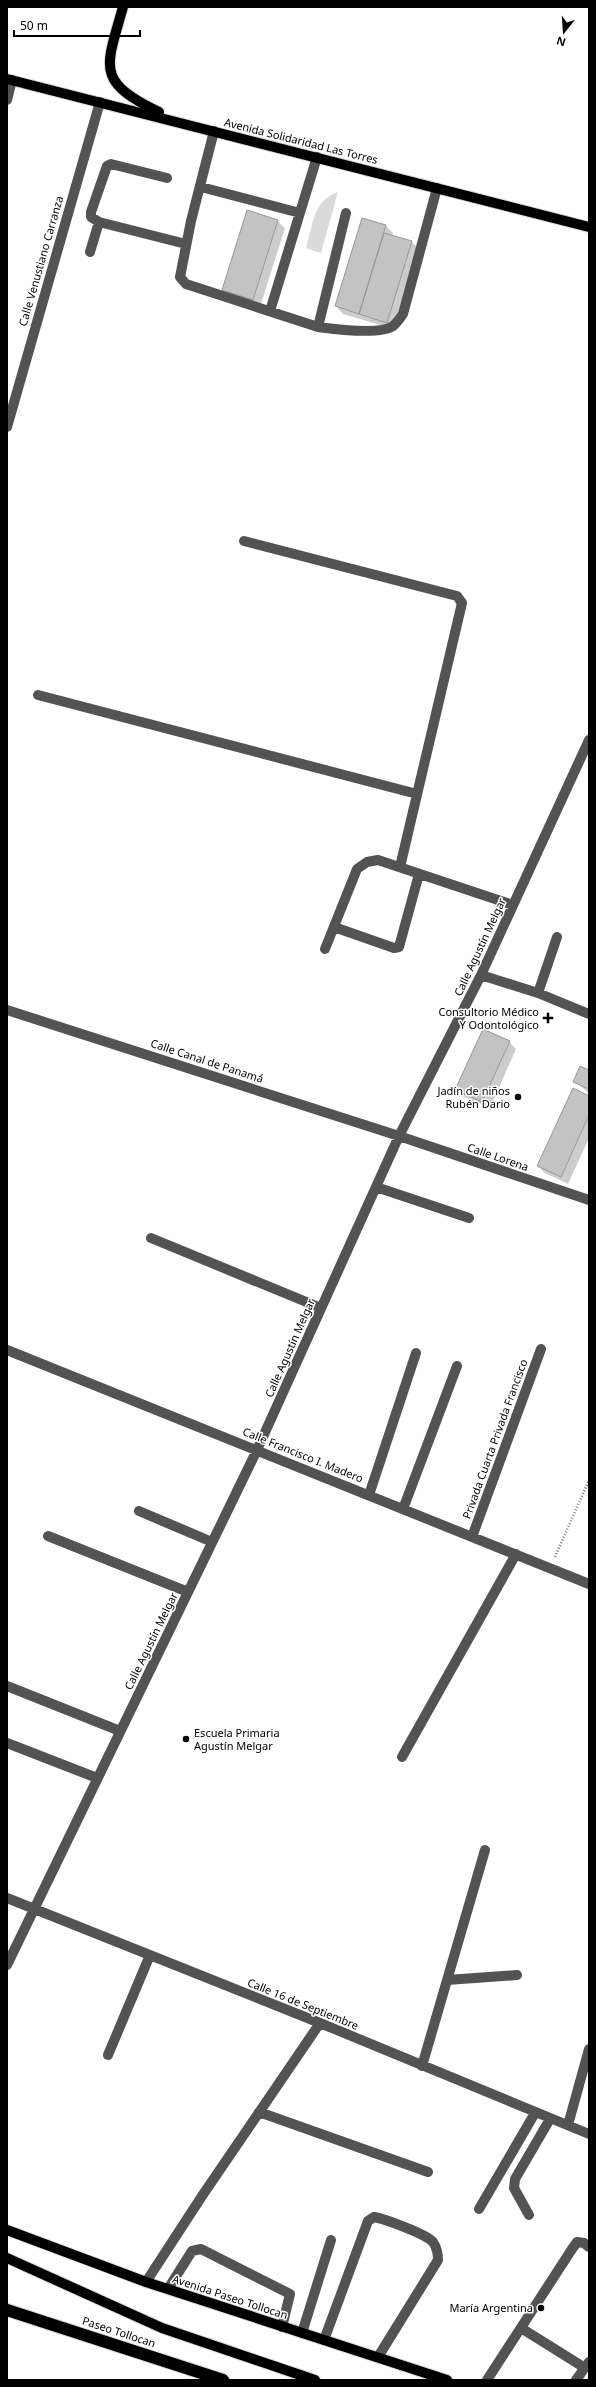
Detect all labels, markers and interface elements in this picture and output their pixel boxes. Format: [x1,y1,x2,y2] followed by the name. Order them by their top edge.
[14,12,140,38] scale bar
[544,12,584,52] north arrow
[20,17,48,34] text: 50 m
[554,34,567,51] text: N
[223,114,380,167] street label: Avenida Solidaridad Las Torres
[15,194,66,328] street label: Calle Venustiano Carranza
[450,895,509,998] street label: Calle Agustín Melgar
[438,1004,539,1032] place label: Consultorio Médico Y Odontológico
[542,1012,554,1024] marker: Consultorio Médico Y Odontológico
[149,1035,265,1086] street label: Calle Canal de Panamá
[436,1083,510,1111] place label: Jadín de niños Rubén Dario
[513,1092,523,1102] marker: Jadín de niños Rubén Dario
[466,1139,531,1174] street label: Calle Lorena
[261,1296,318,1400] street label: Calle Agustín Melgar
[459,1357,531,1521] street label: Privada Cuarta Privada Francisco
[241,1423,366,1486] street label: Calle Francisco I. Madero
[120,1589,181,1692] street label: Calle Agustín Melgar
[194,1725,280,1753] place label: Escuela Primaria Agustín Melgar
[181,1734,191,1744] marker: Escuela Primaria Agustín Melgar
[245,1974,361,2033] street label: Calle 16 de Septiembre
[170,2271,290,2322] street label: Avenida Paseo Tollocan
[449,2300,533,2315] place label: María Argentina
[536,2303,546,2313] marker: María Argentina
[81,2313,158,2350] street label: Paseo Tollocan

